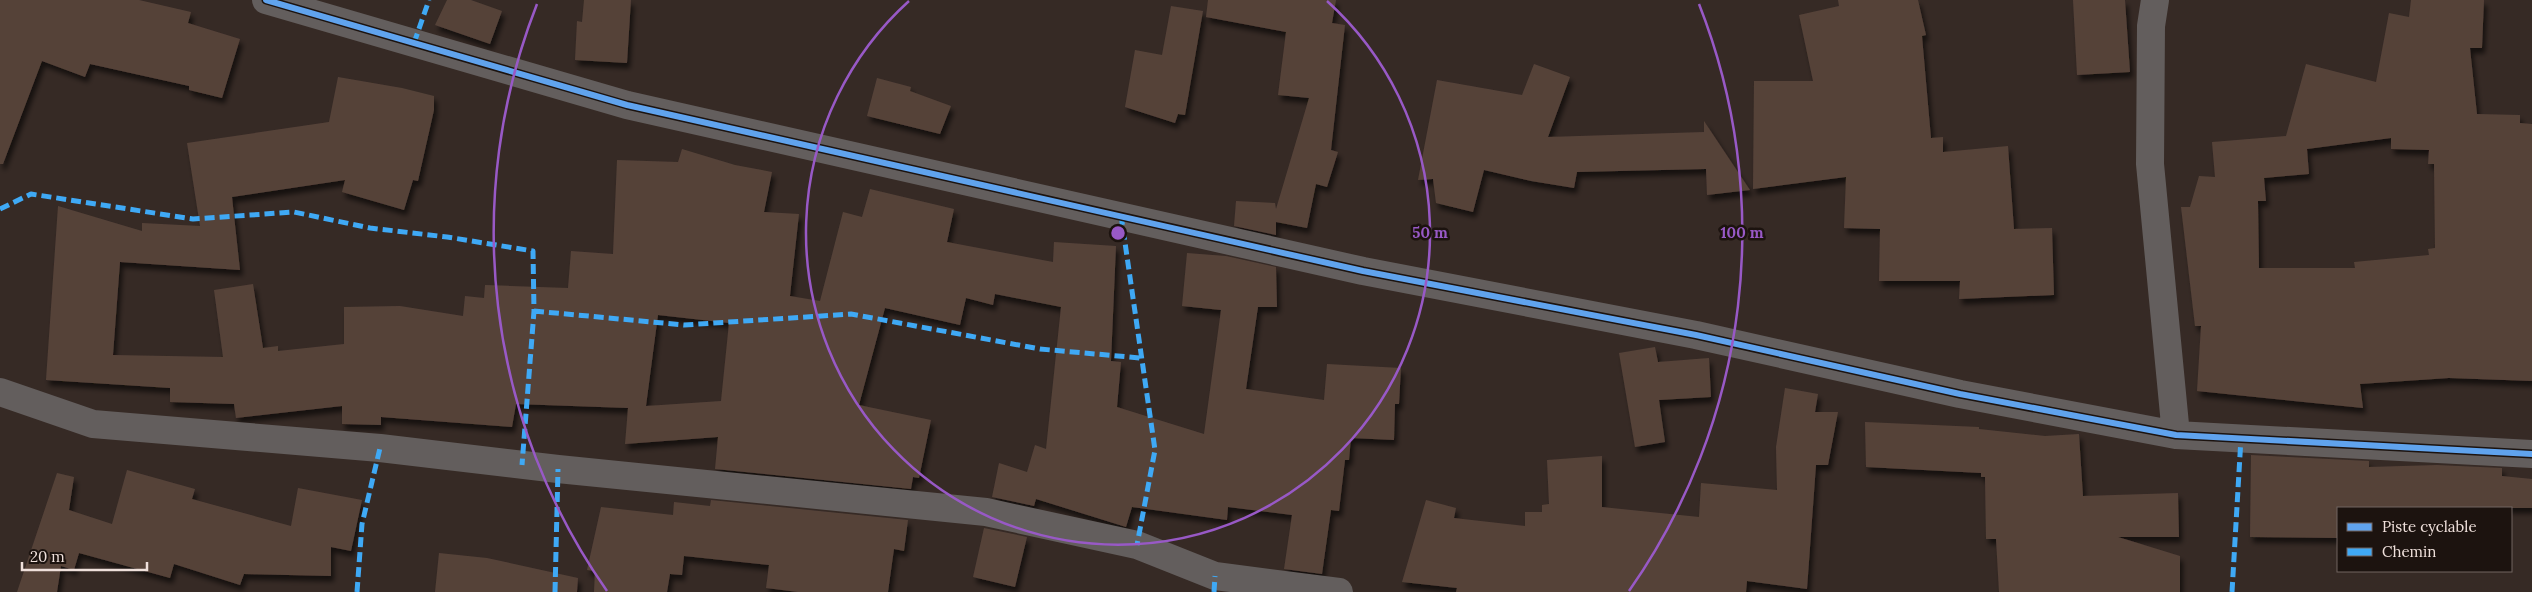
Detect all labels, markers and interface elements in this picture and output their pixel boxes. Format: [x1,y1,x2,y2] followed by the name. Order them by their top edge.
[1412,223,1448,242] text: 50 m
[1721,223,1764,242] text: 100 m
[1109,224,1127,242] centre of rings
[2337,507,2512,572] legend
[2382,517,2477,536] text: Piste cyclable
[22,540,148,572] scale bar
[2382,542,2436,561] text: Chemin
[30,547,65,566] text: 20 m

